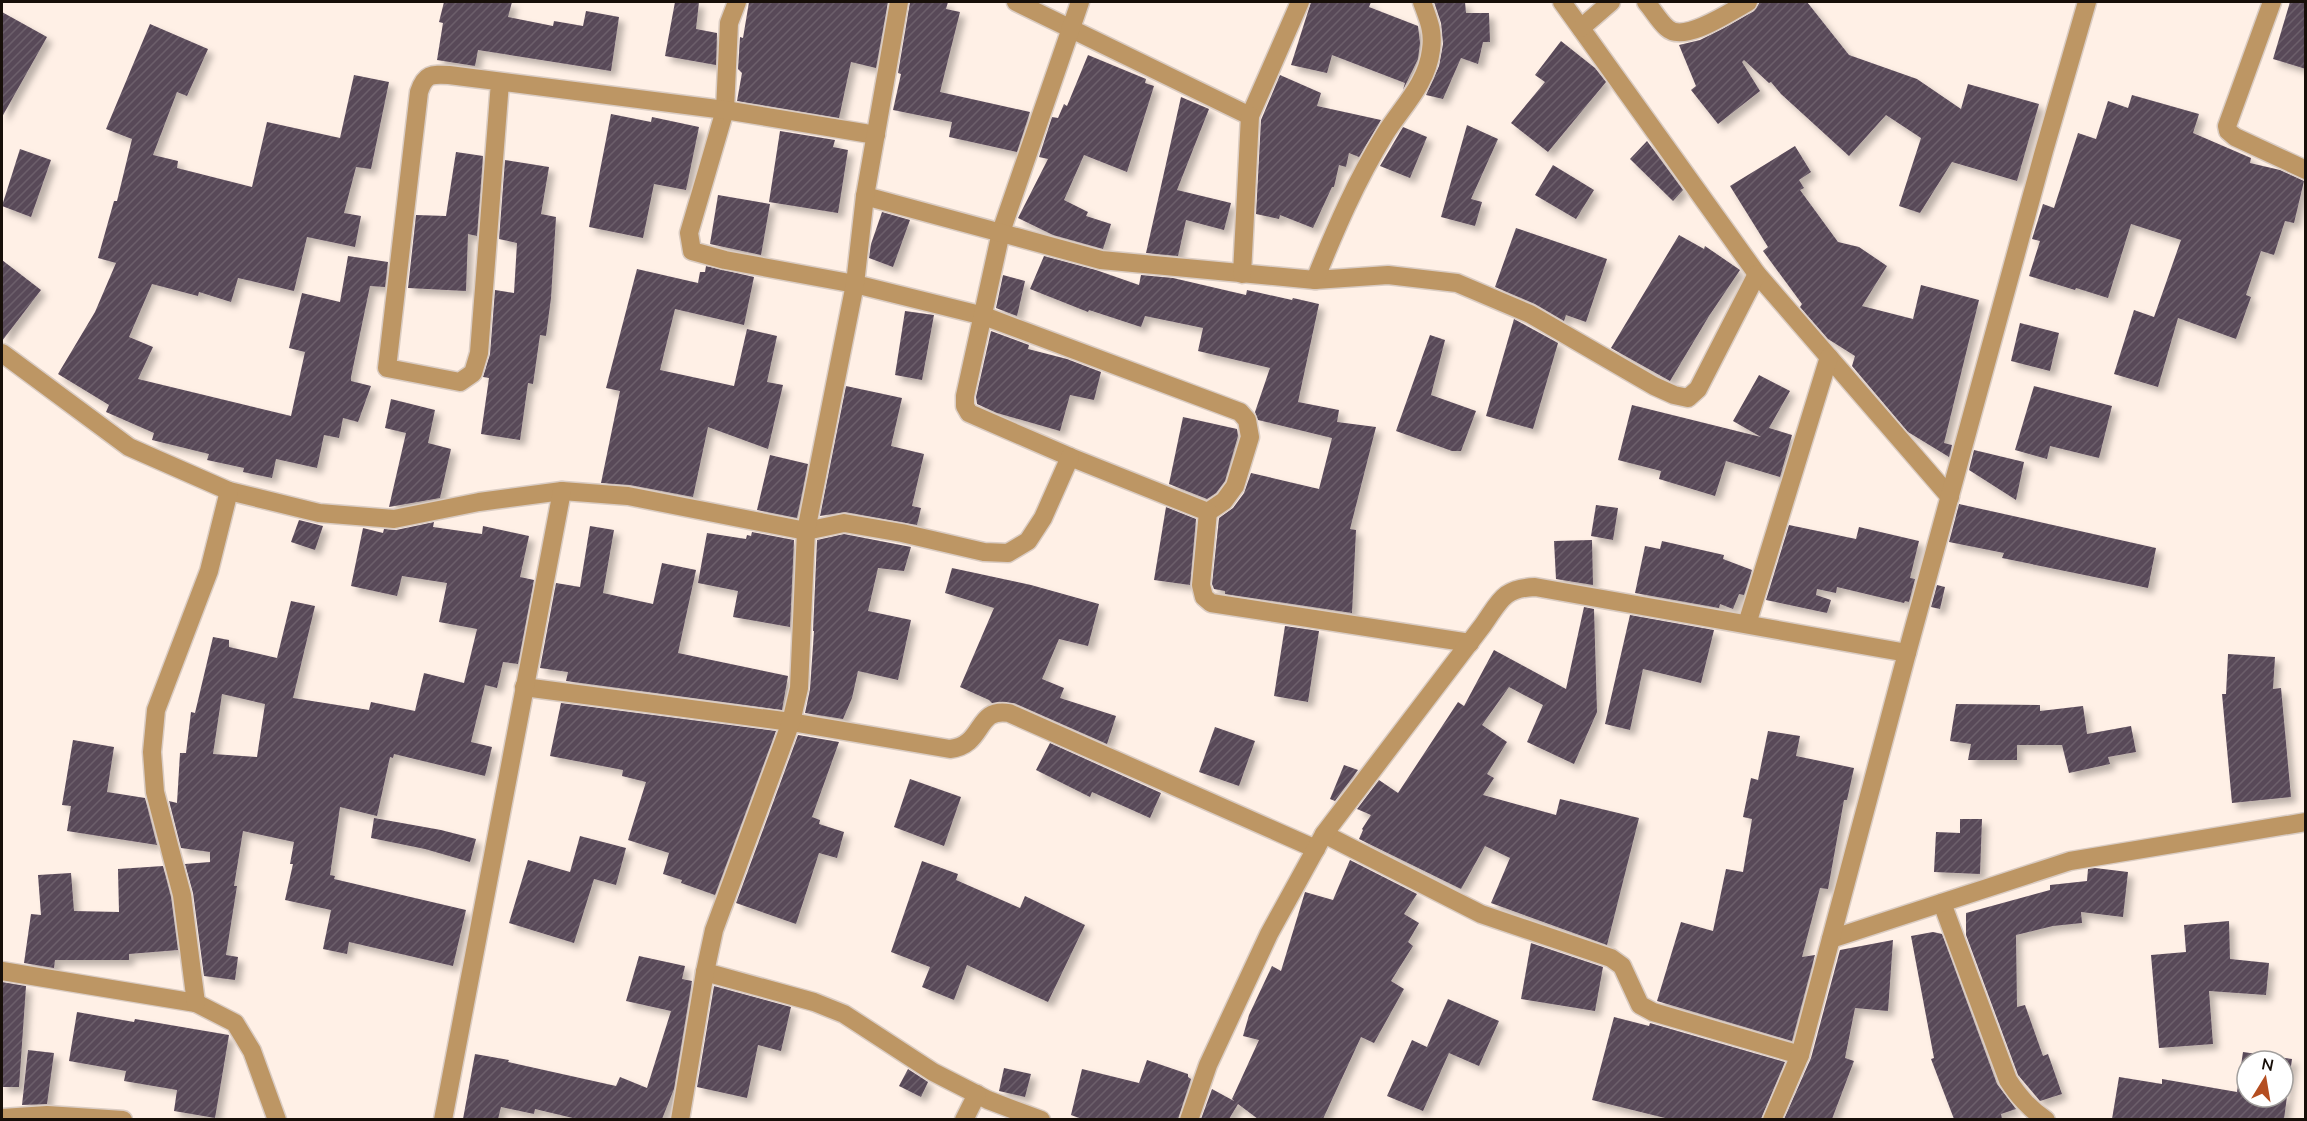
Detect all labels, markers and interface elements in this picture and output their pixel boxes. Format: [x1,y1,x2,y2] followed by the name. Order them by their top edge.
[2235,1049,2295,1109] north arrow
[2260,1053,2276,1077] text: N

